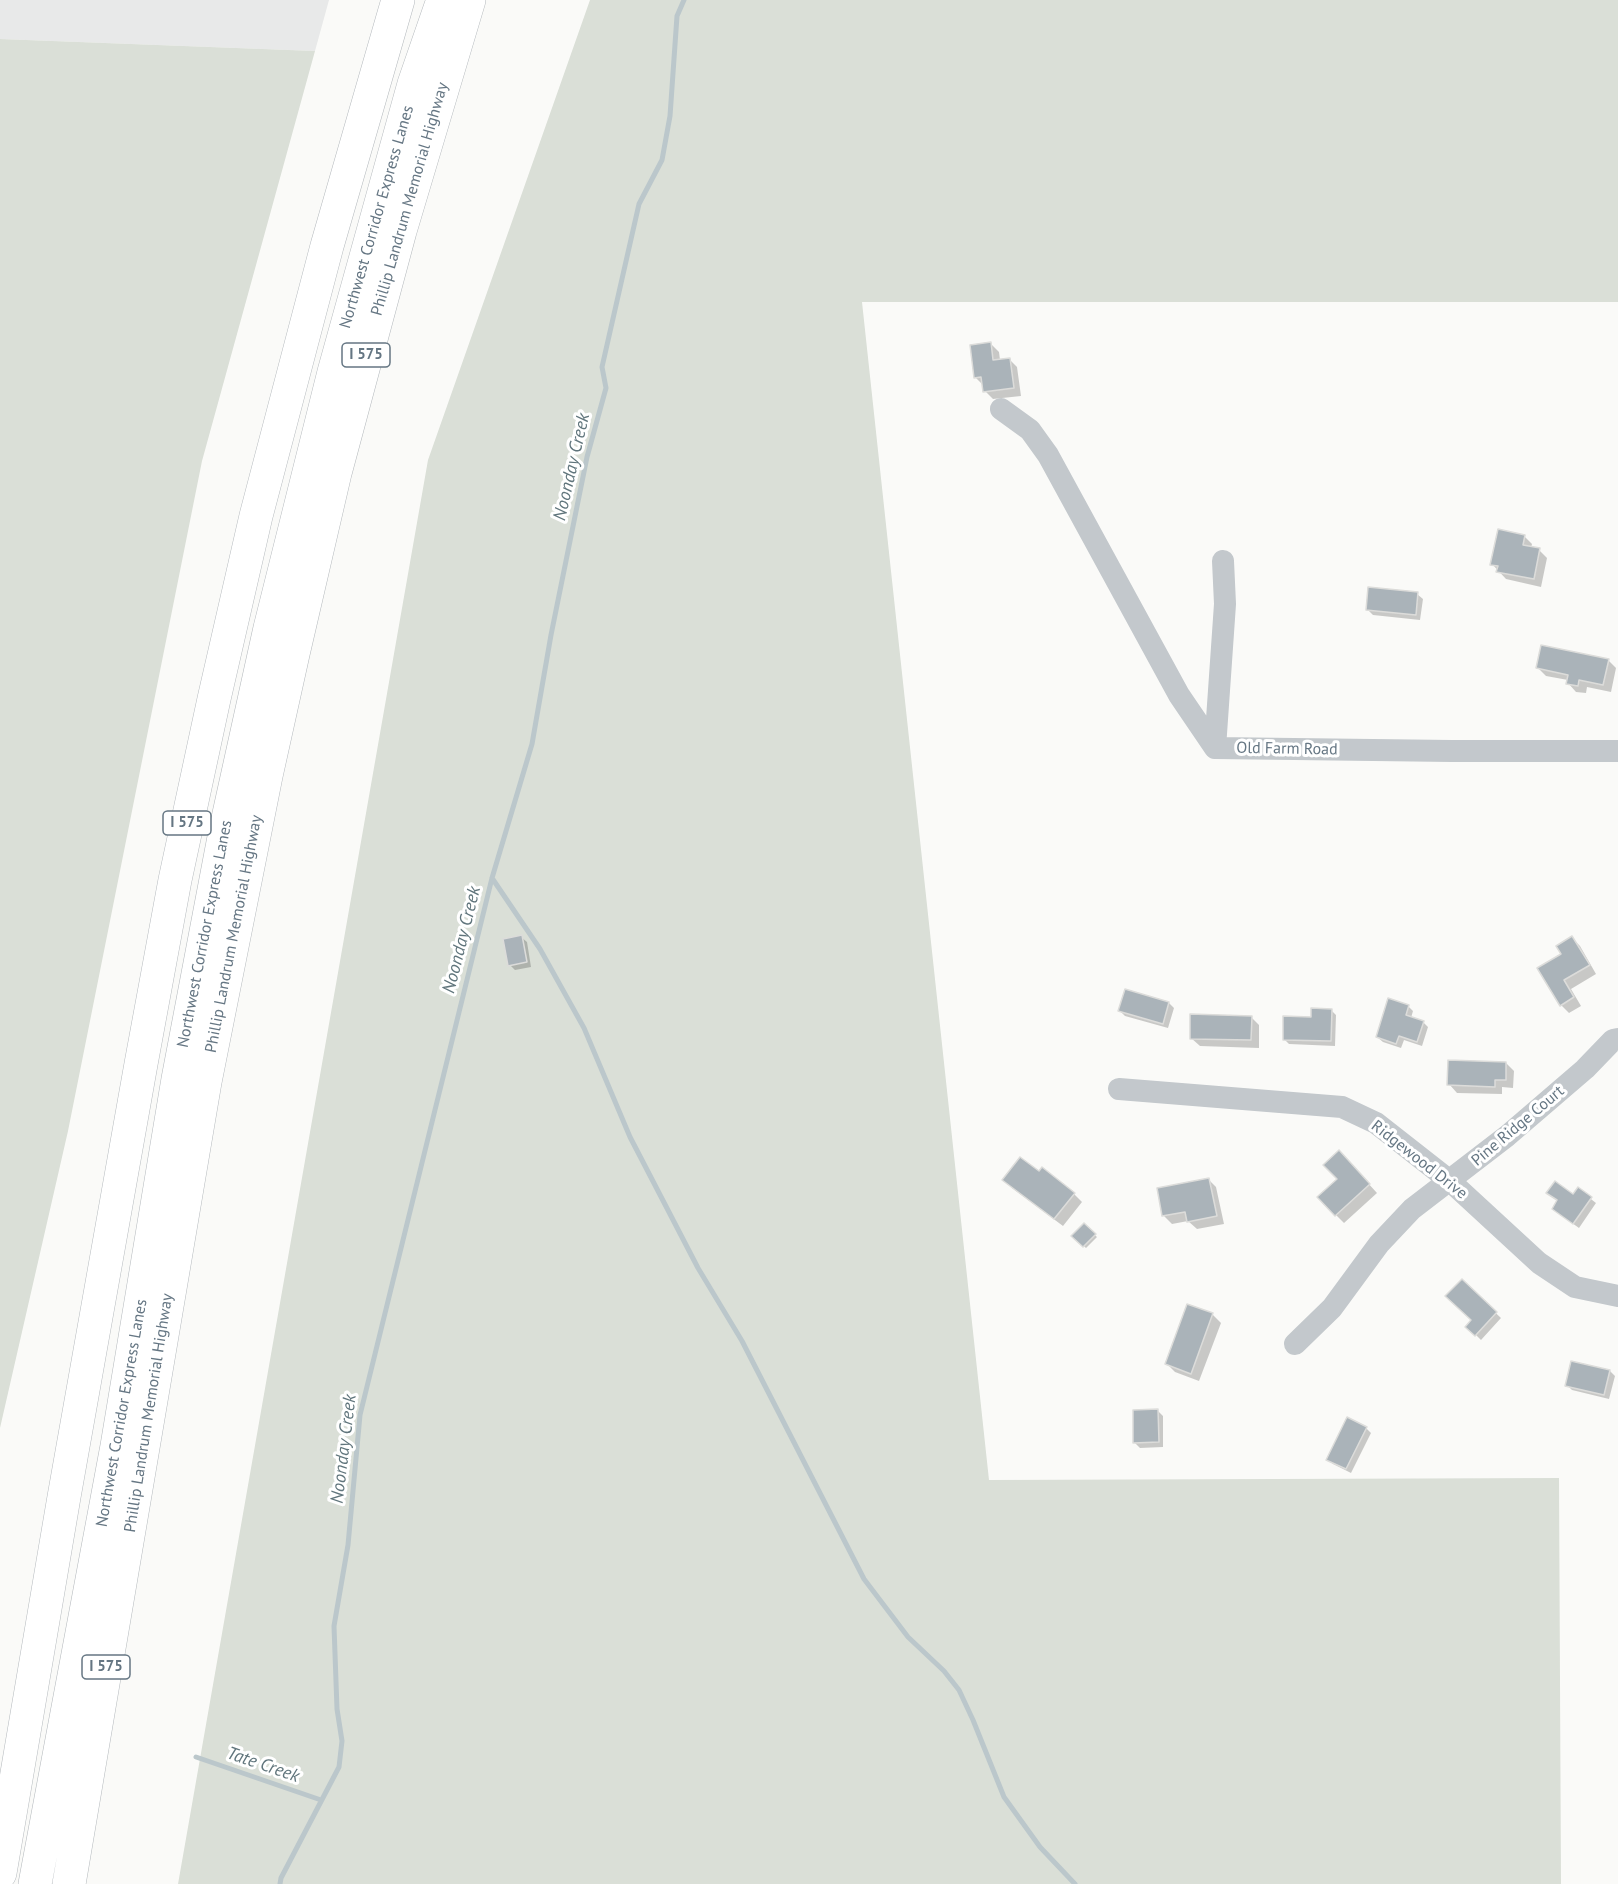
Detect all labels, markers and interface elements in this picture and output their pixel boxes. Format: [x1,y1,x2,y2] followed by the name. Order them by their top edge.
[367,80,453,318] street label: Phillip Landrum Memorial Highway
[336,103,418,331] street label: Northwest Corridor Express Lanes
[342,343,390,367] road number: I 575
[549,411,595,523] water label: Noonday Creek
[1236,739,1338,759] street label: Old Farm Road
[163,811,211,835] road number: I 575
[202,814,266,1054] street label: Phillip Landrum Memorial Highway
[174,819,236,1049] street label: Northwest Corridor Express Lanes
[438,884,486,996] water label: Noonday Creek
[1468,1082,1568,1170] street label: Pine Ridge Court
[1367,1117,1471,1203] street label: Ridgewood Drive
[121,1292,177,1534] street label: Phillip Landrum Memorial Highway
[92,1298,152,1528] street label: Northwest Corridor Express Lanes
[327,1393,361,1505] water label: Noonday Creek
[82,1655,130,1679] road number: I 575
[224,1743,302,1787] water label: Tate Creek

